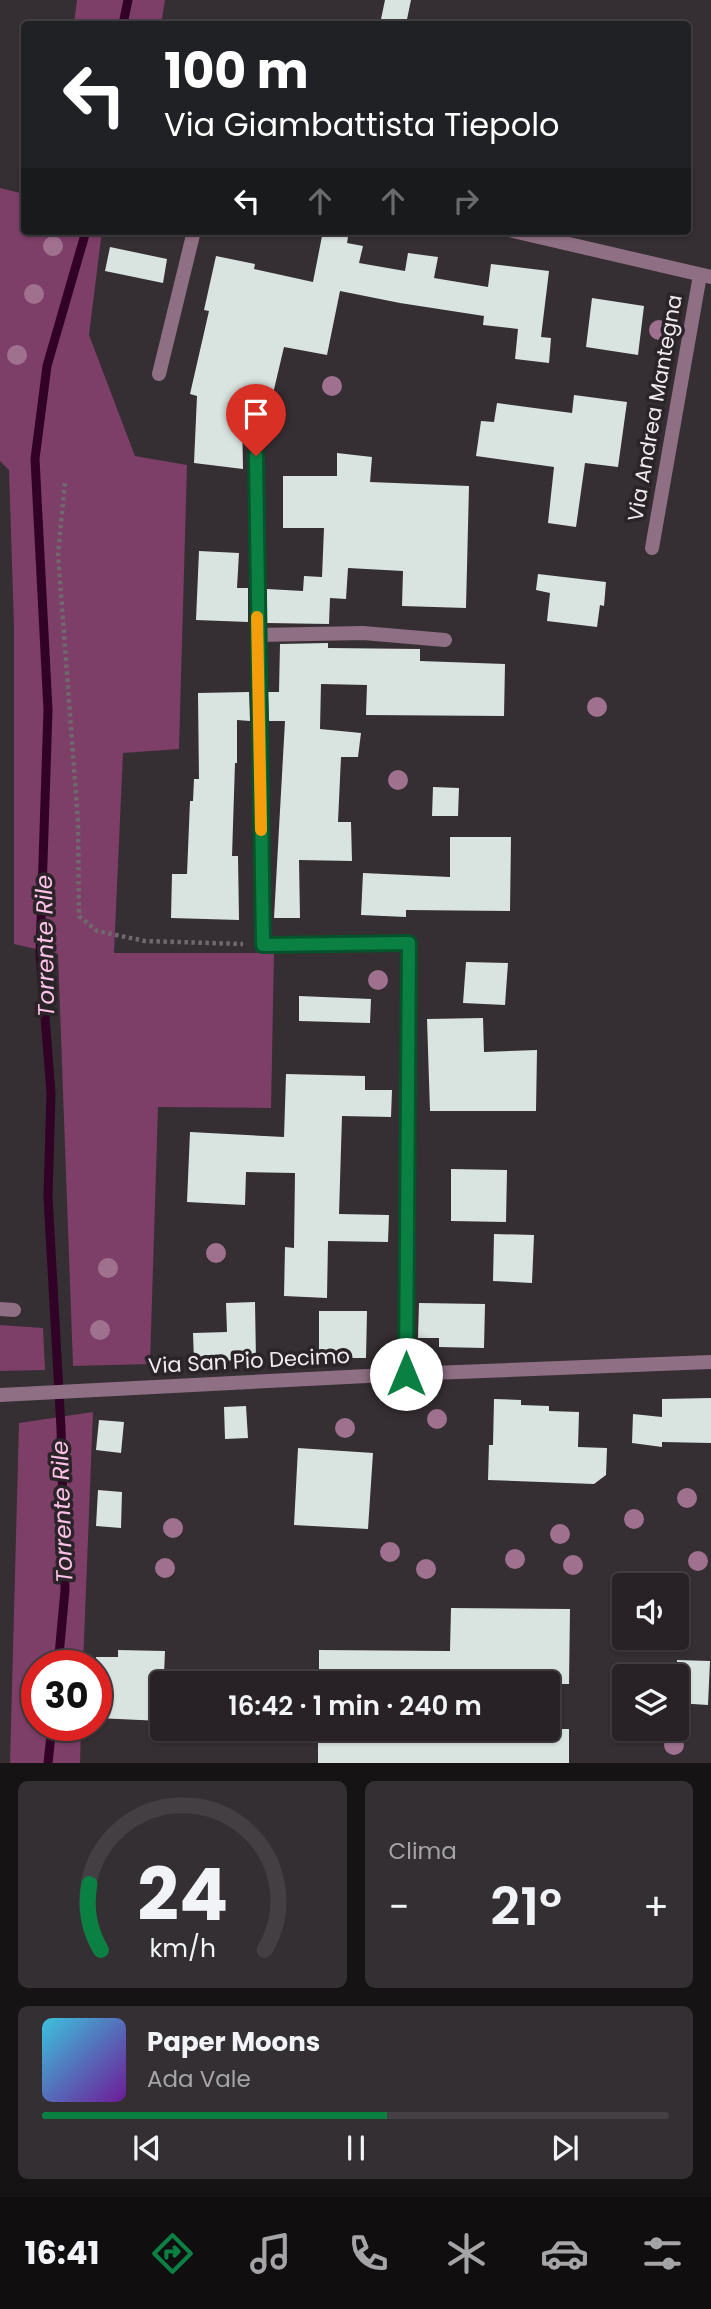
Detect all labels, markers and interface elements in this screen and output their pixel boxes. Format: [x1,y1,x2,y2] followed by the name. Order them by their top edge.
[164,37,309,105] text: 100 m
[49,49,140,140] icon: left
[164,102,560,147] text: Via Giambattista Tiepolo
[228,182,266,220] icon: left
[301,182,339,220] icon: ahead
[374,182,412,220] icon: ahead
[447,182,485,220] icon: right
[620,292,689,524] street label: Via Andrea Mantegna
[226,384,286,456] pin
[237,395,275,433] icon: arrive
[28,875,62,1017] water label: Torrente Rile
[369,1337,443,1411] position arrow
[147,1341,351,1380] street label: Via San Pio Decimo
[44,1440,80,1584] water label: Torrente Rile
[612,1573,689,1741] map controls
[612,1573,689,1650] button: sound
[21,1650,112,1741] speed limit sign: 30
[612,1664,689,1741] button: layers
[228,1688,482,1724] text: 16:42 · 1 min · 240 m
[389,1835,457,1867] text: Clima
[137,1845,228,1946] text: 24
[490,1870,562,1943] text: 21°
[389,1880,409,1933] text: −
[643,1880,669,1933] text: +
[149,1931,216,1966] text: km/h
[147,2024,320,2060] text: Paper Moons
[147,2063,251,2095] text: Ada Vale
[128,2129,166,2167] icon: previous
[337,2129,375,2167] icon: pause
[546,2129,584,2167] icon: next
[148,2229,197,2278] icon: directions
[246,2229,295,2278] icon: music
[344,2229,393,2278] icon: phone
[442,2229,491,2278] icon: climate
[540,2229,589,2278] icon: car
[638,2229,687,2278] icon: filters
[24,2230,100,2275] text: 16:41

